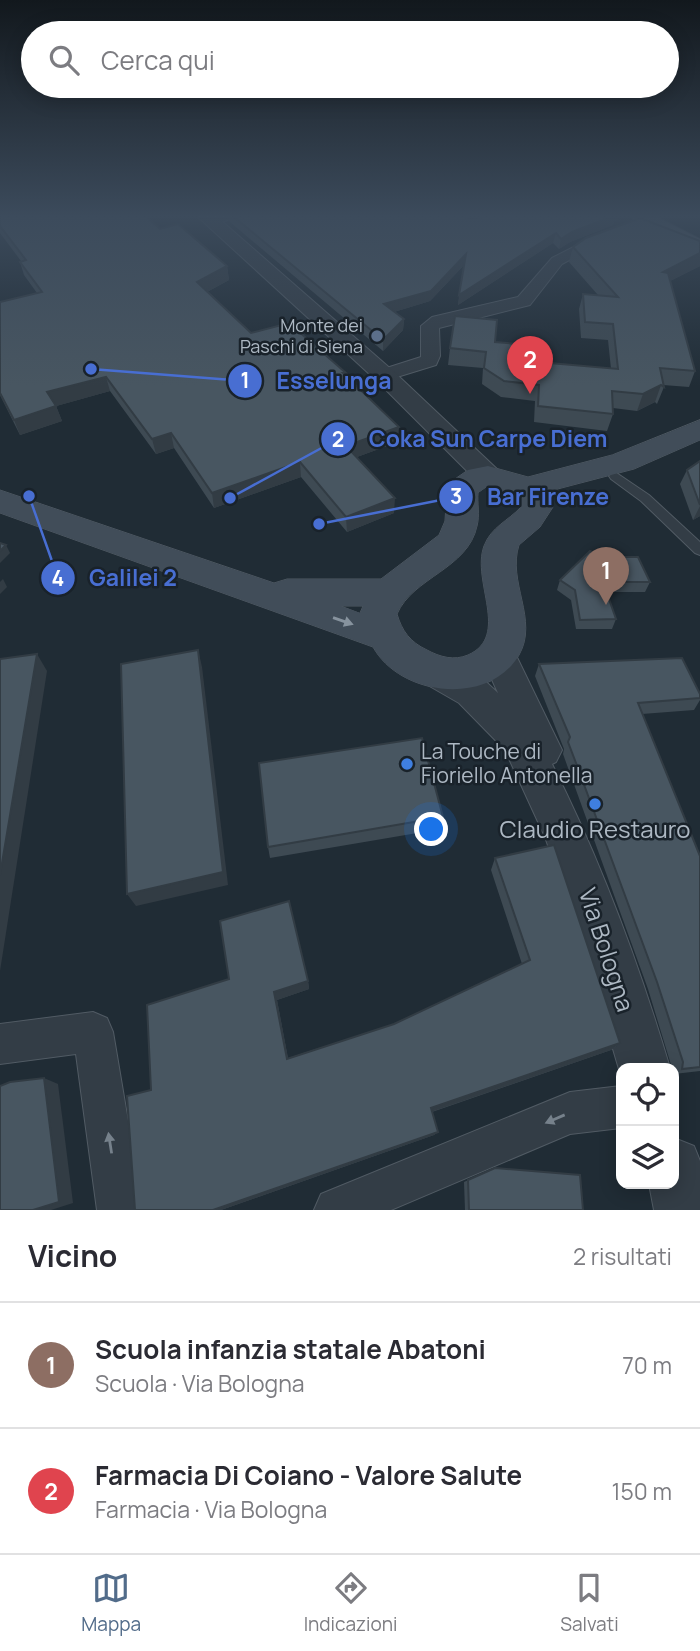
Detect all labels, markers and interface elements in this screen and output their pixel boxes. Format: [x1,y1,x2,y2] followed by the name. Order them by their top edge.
[21,21,679,98] search box
[45,41,83,79] icon: search
[101,42,215,78] text: Cerca qui
[240,313,363,358] place label: Monte dei Paschi di Siena
[369,328,385,344] marker: Monte dei Paschi di Siena
[507,336,553,394] pin: 2
[228,359,406,403] callout: Esselunga
[277,364,391,396] text: Esselunga
[240,366,250,394] text: 1
[320,417,622,461] callout: Coka Sun Carpe Diem
[369,422,607,454] text: Coka Sun Carpe Diem
[332,425,344,453] text: 2
[438,475,624,519] callout: Bar Firenze
[487,480,609,512] text: Bar Firenze
[450,482,462,510] text: 3
[583,547,629,605] pin: 1
[40,556,191,600] callout: Galilei 2
[89,561,177,593] text: Galilei 2
[52,564,64,592] text: 4
[332,616,353,627] one-way arrow
[421,737,592,789] place label: La Touche di Fioriello Antonella
[399,756,415,772] marker: La Touche di Fioriello Antonella
[587,796,603,812] marker: Claudio Restauro
[414,812,448,846] your location
[500,812,690,845] place label: Claudio Restauro
[572,883,643,1016] street label: Via Bologna
[616,1063,679,1189] map controls
[616,1063,679,1126] button: locate
[544,1114,565,1125] one-way arrow
[616,1126,679,1189] button: layers
[104,1131,115,1153] one-way arrow
[28,1235,117,1276] text: Vicino
[573,1240,672,1272] text: 2 risultati
[95,1331,486,1367] text: Scuola infanzia statale Abatoni
[46,1349,56,1381] text: 1
[622,1349,672,1381] text: 70 m
[95,1367,305,1399] text: Scuola · Via Bologna
[95,1457,522,1493] text: Farmacia Di Coiano - Valore Salute
[44,1475,58,1507] text: 2
[612,1475,672,1507] text: 150 m
[95,1493,327,1525] text: Farmacia · Via Bologna
[81,1569,141,1637] tab: Mappa
[304,1569,398,1637] tab: Indicazioni
[560,1569,619,1637] tab: Salvati

